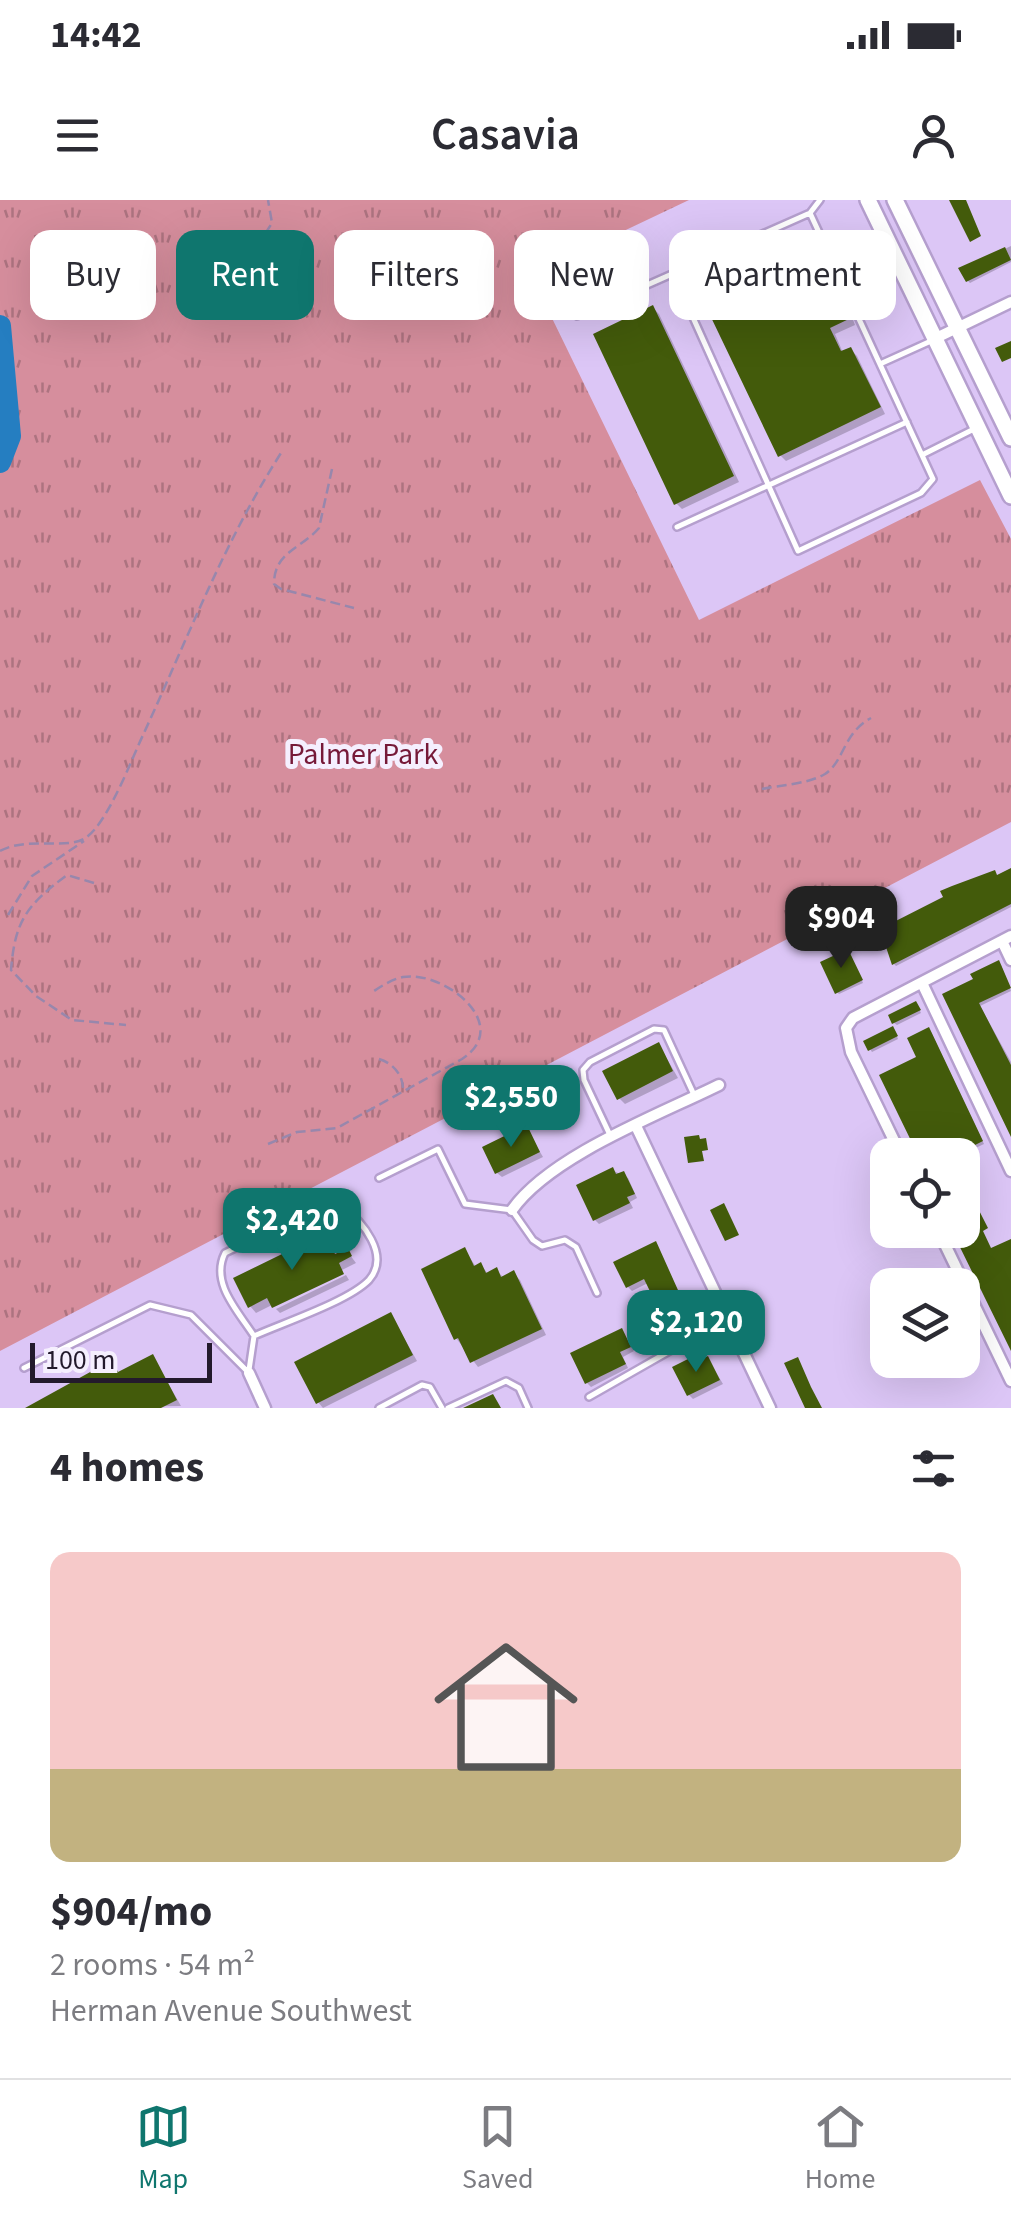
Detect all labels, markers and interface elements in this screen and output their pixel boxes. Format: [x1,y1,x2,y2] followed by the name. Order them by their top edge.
[50,8,142,62] text: 14:42
[431,103,580,167] text: Casavia
[50,108,105,163] icon: menu
[906,108,961,163] icon: person
[30,230,156,320] chip: Buy
[176,230,314,320] chip: Rent
[334,230,494,320] chip: Filters
[514,230,649,320] chip: New
[669,230,896,320] chip: Apartment
[288,733,439,776] park label: Palmer Park
[782,886,900,971] pin: $904
[807,895,875,941] text: $904
[430,1065,592,1150] pin: $2,550
[464,1074,558,1120] text: $2,550
[870,1138,980,1378] map controls
[870,1138,980,1248] button: locate
[211,1188,373,1273] pin: $2,420
[245,1197,339,1243] text: $2,420
[870,1268,980,1378] button: layers
[615,1290,777,1375] pin: $2,120
[649,1299,743,1345] text: $2,120
[30,1338,212,1382] scale bar
[45,1340,116,1380] text: 100 m
[50,1438,204,1498] text: 4 homes
[906,1441,961,1496] icon: filters
[416,1617,596,1797] icon: home
[50,1882,212,1942] text: $904/mo
[50,1942,255,1988] text: 2 rooms · 54 m²
[50,1988,412,2034] text: Herman Avenue Southwest
[136,2099,191,2199] tab: Map
[462,2099,533,2199] tab: Saved
[805,2099,875,2199] tab: Home

